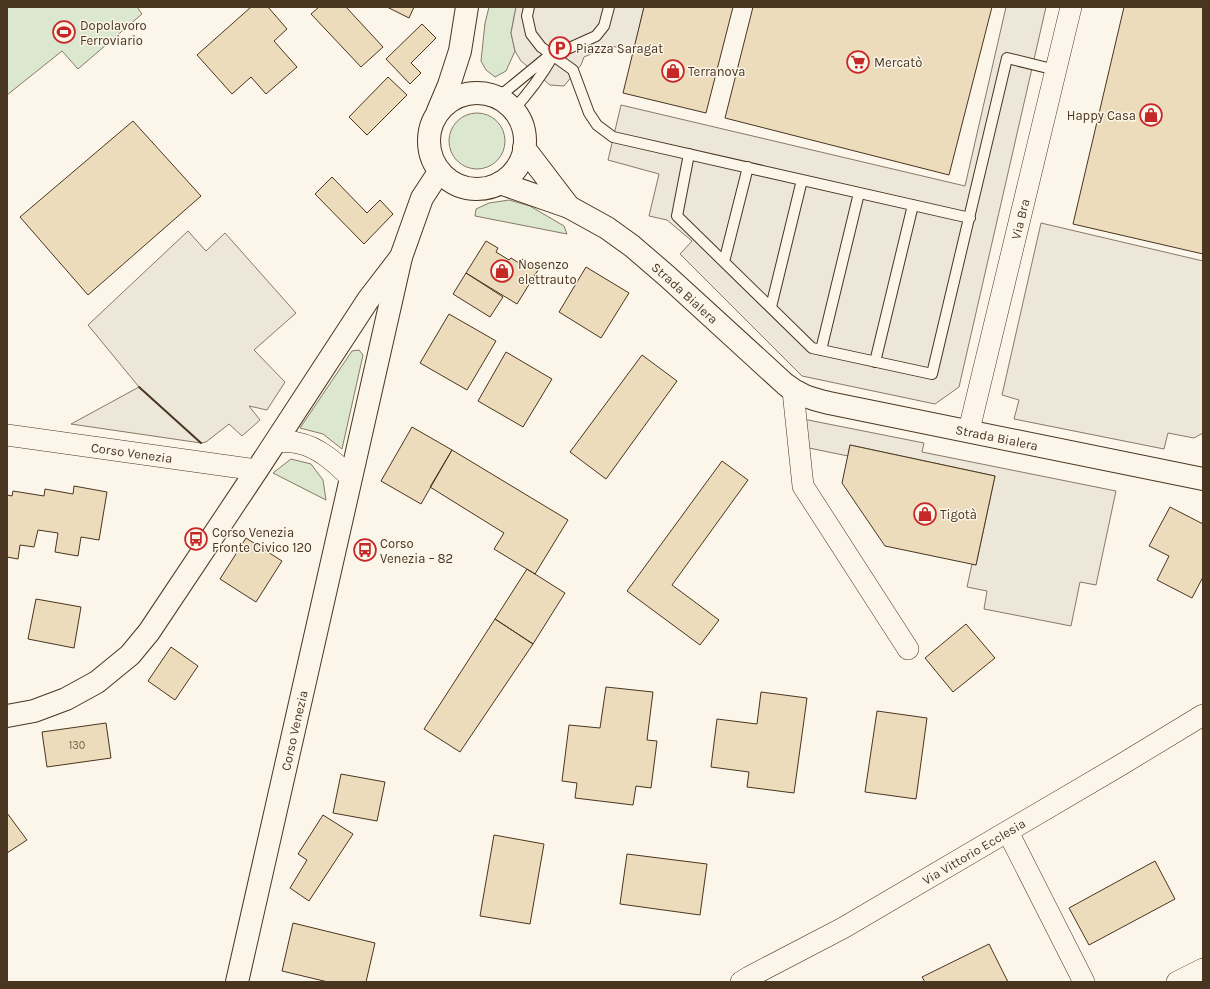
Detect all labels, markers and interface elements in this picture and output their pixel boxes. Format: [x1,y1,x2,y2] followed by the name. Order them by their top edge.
[80,18,147,48] place label: Dopolavoro Ferroviario
[51,19,77,45] sports icon: Dopolavoro Ferroviario
[547,35,573,61] parking icon: Piazza Saragat
[576,41,663,56] place label: Piazza Saragat
[845,49,871,75] supermarket icon: Mercatò
[874,55,922,70] place label: Mercatò
[660,58,686,84] shop icon: Terranova
[688,64,745,79] place label: Terranova
[1138,102,1164,128] shop icon: Happy Casa
[1067,108,1136,123] place label: Happy Casa
[1008,197,1033,241] street label: Via Bra
[518,257,577,287] place label: Nosenzo elettrauto
[489,258,515,284] shop icon: Nosenzo elettrauto
[649,259,721,327] street label: Strada Bialera
[954,422,1039,453] street label: Strada Bialera
[90,440,173,466] street label: Corso Venezia
[912,501,938,527] shop icon: Tigotà
[940,507,977,522] place label: Tigotà
[212,525,312,555] place label: Corso Venezia Fronte Civico 120
[183,526,209,552] bus stop icon: Corso Venezia Fronte Civico 120
[380,536,453,566] place label: Corso Venezia – 82
[352,537,378,563] bus stop icon: Corso Venezia – 82
[278,689,311,772] street label: Corso Venezia
[69,739,85,752] house number: 130
[920,816,1028,888] street label: Via Vittorio Ecclesia

